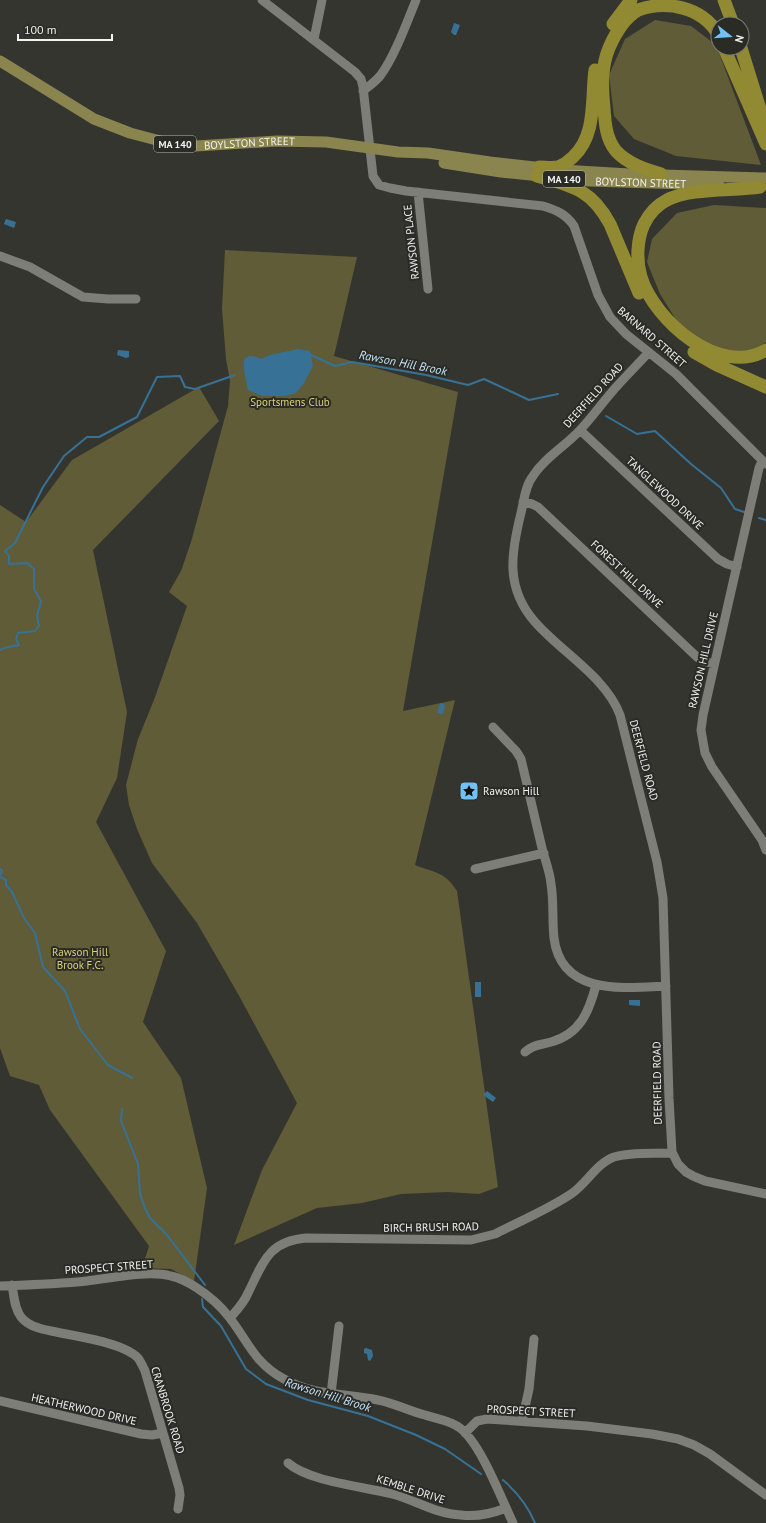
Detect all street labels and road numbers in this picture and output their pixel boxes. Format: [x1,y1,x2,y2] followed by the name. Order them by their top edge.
[204,134,295,152] street label: BOYLSTON STREET
[154,136,196,152] road number: MA 140
[543,171,585,187] road number: MA 140
[595,174,687,191] street label: BOYLSTON STREET
[400,204,422,280] street label: RAWSON PLACE
[615,303,689,371] street label: BARNARD STREET
[560,359,626,431] street label: DEERFIELD ROAD
[623,454,707,533] street label: TANGLEWOOD DRIVE
[588,537,666,611] street label: FOREST HILL DRIVE
[685,610,721,710] street label: RAWSON HILL DRIVE
[626,718,662,802] street label: DEERFIELD ROAD
[649,1041,665,1125] street label: DEERFIELD ROAD
[383,1219,479,1235] street label: BIRCH BRUSH ROAD
[64,1257,154,1277] street label: PROSPECT STREET
[148,1365,188,1455] street label: CRANBROOK ROAD
[30,1390,138,1428] street label: HEATHERWOOD DRIVE
[486,1402,576,1420] street label: PROSPECT STREET
[375,1471,447,1507] street label: KEMBLE DRIVE

